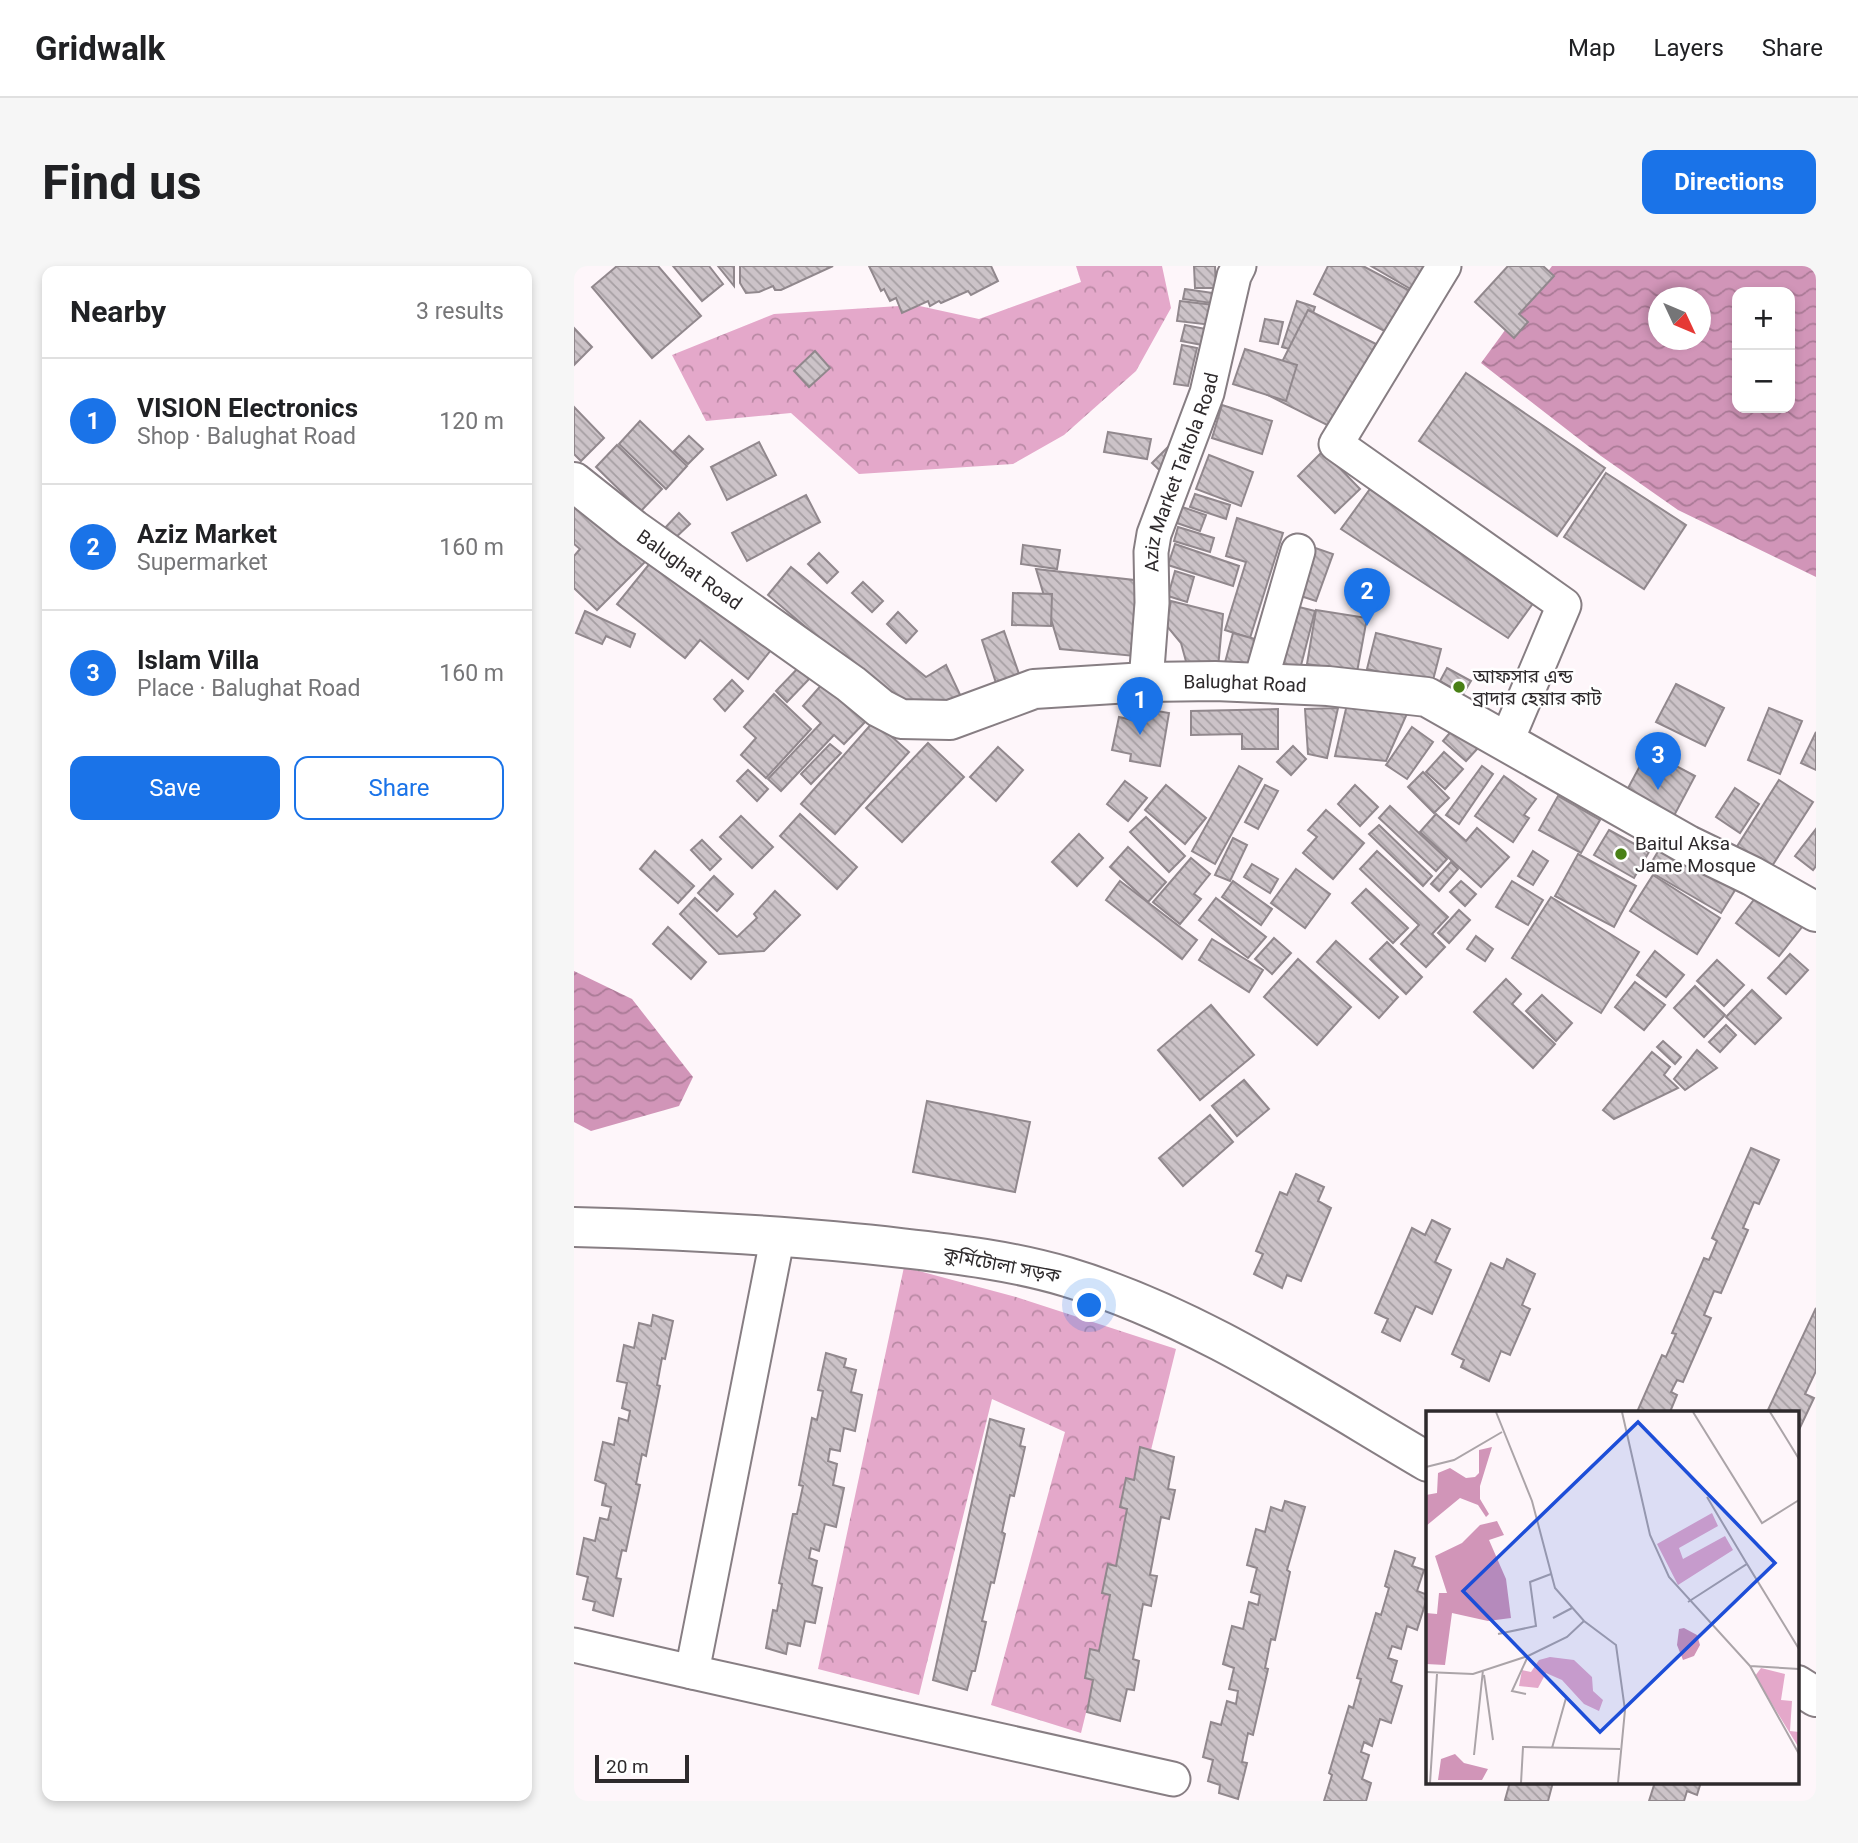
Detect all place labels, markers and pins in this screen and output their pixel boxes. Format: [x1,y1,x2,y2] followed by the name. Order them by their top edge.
[1344,568,1390,626] pin: 2
[1472,665,1602,710] place label: আফসার এন্ড ব্রাদার হেয়ার কাট
[1117,677,1163,735] pin: 1
[1451,679,1467,695] marker: আফসার এন্ড ব্রাদার হেয়ার কাট
[1635,732,1681,790] pin: 3
[1635,832,1756,877] place label: Baitul Aksa Jame Mosque
[1613,846,1629,862] marker: Baitul Aksa Jame Mosque

